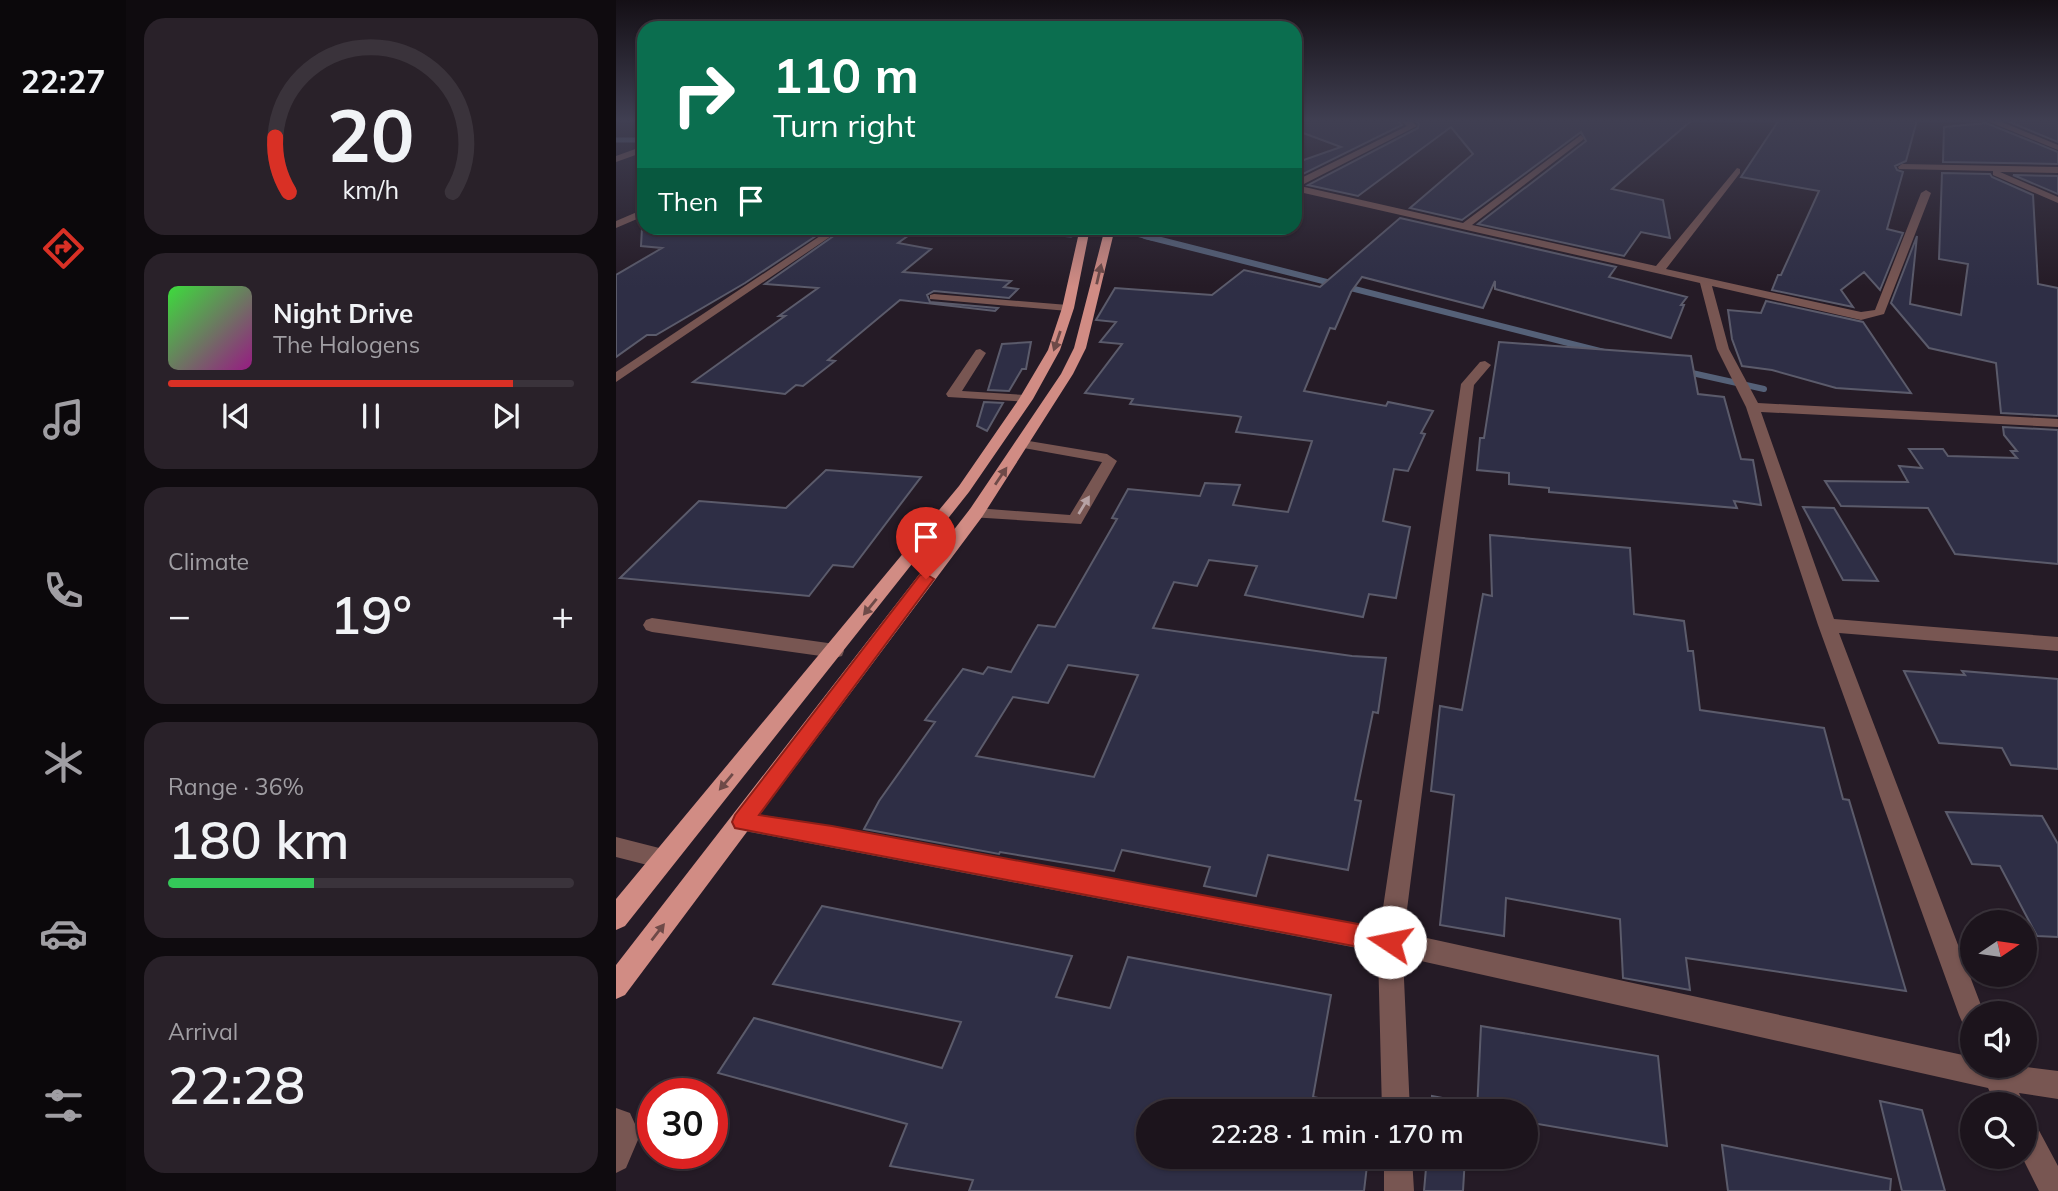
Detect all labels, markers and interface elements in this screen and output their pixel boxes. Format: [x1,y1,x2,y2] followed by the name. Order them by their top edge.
[773,44,919,105] text: 110 m
[658,49,749,140] icon: right
[21,61,105,101] text: 22:27
[327,90,415,181] text: 20
[773,105,916,145] text: Turn right
[343,174,399,205] text: km/h
[732,182,770,220] icon: arrive
[658,185,718,218] text: Then
[39,224,88,273] icon: directions
[1094,263,1105,285] one-way arrow
[273,297,413,330] text: Night Drive
[273,330,420,359] text: The Halogens
[1051,331,1062,352] one-way arrow
[39,395,88,444] icon: music
[217,397,255,435] icon: previous
[352,397,390,435] icon: pause
[487,397,525,435] icon: next
[994,467,1008,485] one-way arrow
[1078,496,1090,515] one-way arrow
[896,507,956,579] pin
[907,518,945,556] icon: arrive
[168,547,249,576] text: Climate
[39,566,88,615] icon: phone
[330,582,412,647] text: 19°
[168,591,191,639] text: −
[551,591,574,639] text: +
[863,597,878,615] one-way arrow
[39,738,88,787] icon: climate
[168,772,304,801] text: Range · 36%
[718,773,733,791] one-way arrow
[168,807,349,872] text: 180 km
[1353,905,1427,979] position arrow
[39,909,88,958] icon: car
[1960,910,2037,987] north arrow
[1960,910,2037,1169] map controls
[650,923,665,941] one-way arrow
[1960,1001,2037,1078] button: sound
[168,1017,238,1046] text: Arrival
[168,1052,305,1117] text: 22:28
[637,1078,728,1169] speed limit sign: 30
[39,1081,88,1130] icon: filters
[1960,1092,2037,1169] button: search
[1210,1117,1464,1150] text: 22:28 · 1 min · 170 m

